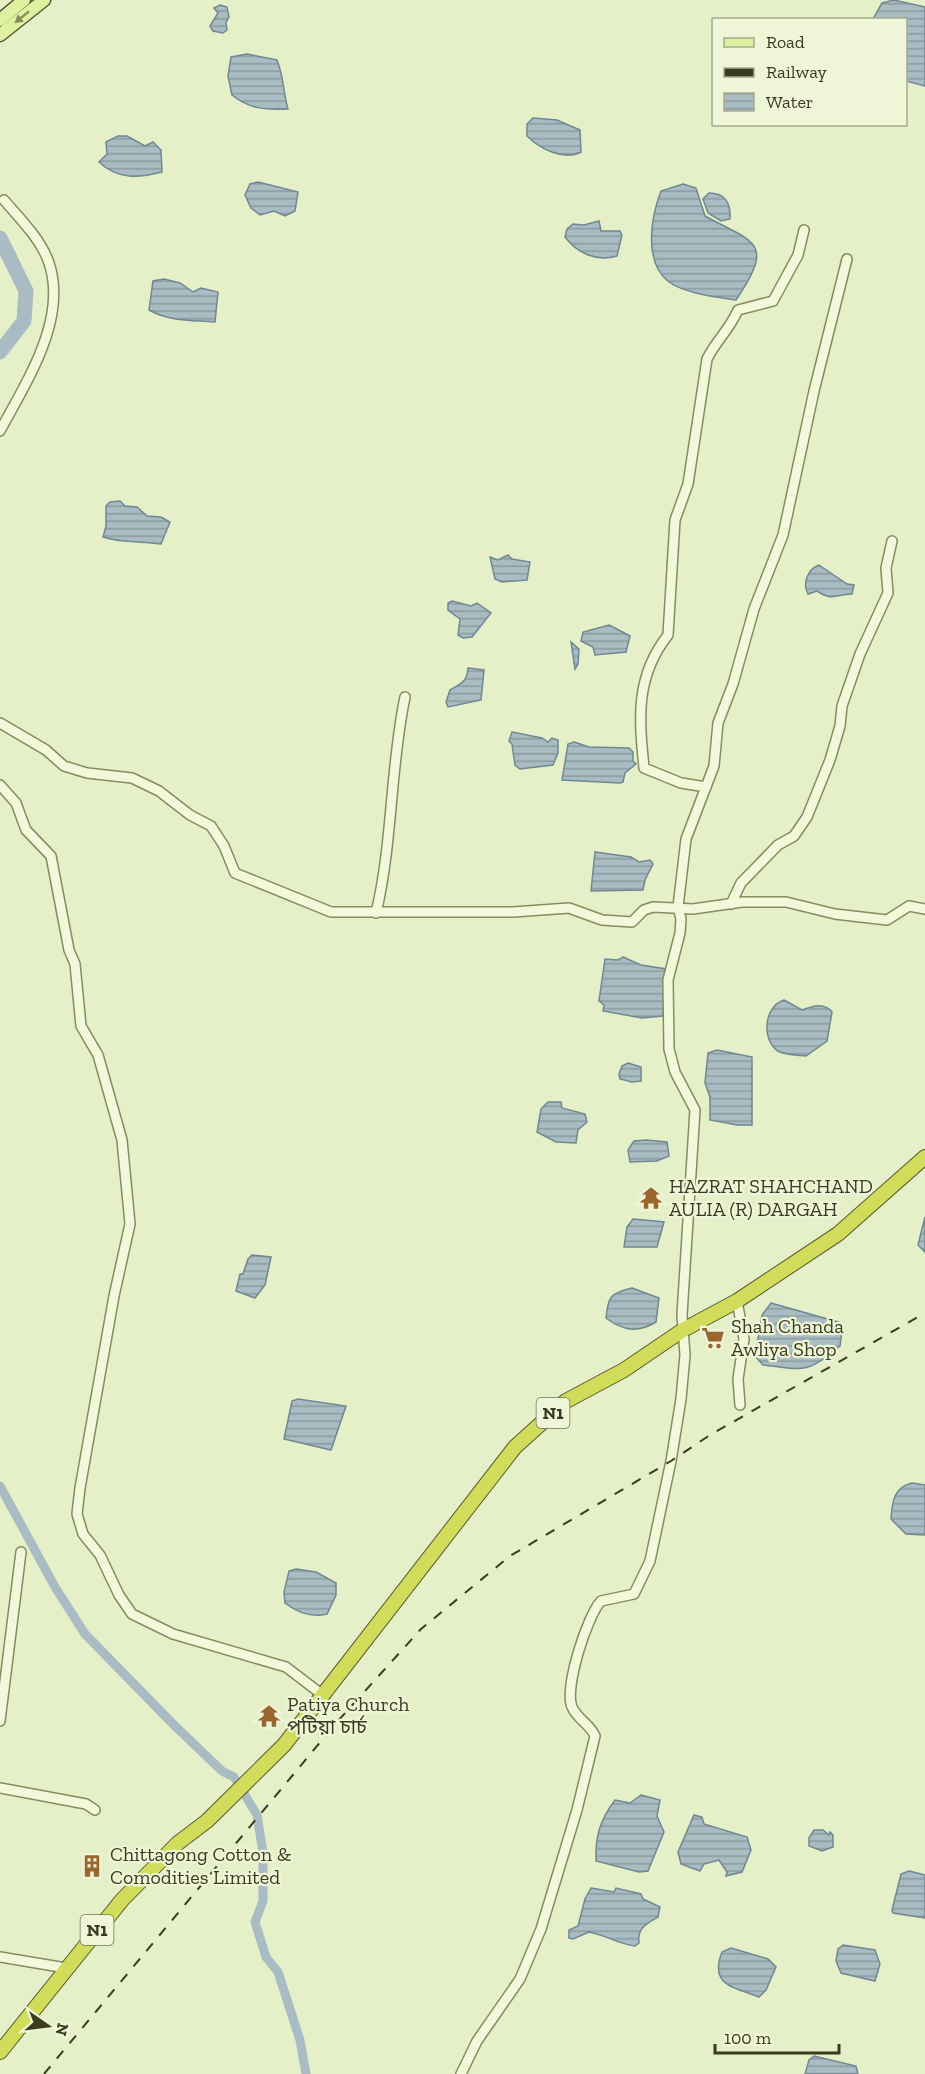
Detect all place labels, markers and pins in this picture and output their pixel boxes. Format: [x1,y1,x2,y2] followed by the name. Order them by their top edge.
[669,1174,873,1221] place label: HAZRAT SHAHCHAND AULIA (R) DARGAH
[638,1185,664,1211] temple icon: HAZRAT SHAHCHAND AULIA (R) DARGAH
[731,1314,844,1361] place label: Shah Chanda Awliya Shop
[700,1325,726,1351] supermarket icon: Shah Chanda Awliya Shop
[287,1692,410,1739] place label: Patiya Church পটিয়া চার্চ
[256,1703,282,1729] temple icon: Patiya Church পটিয়া চার্চ
[110,1842,292,1889] place label: Chittagong Cotton & Comodities Limited
[79,1853,105,1879] building icon: Chittagong Cotton & Comodities Limited

